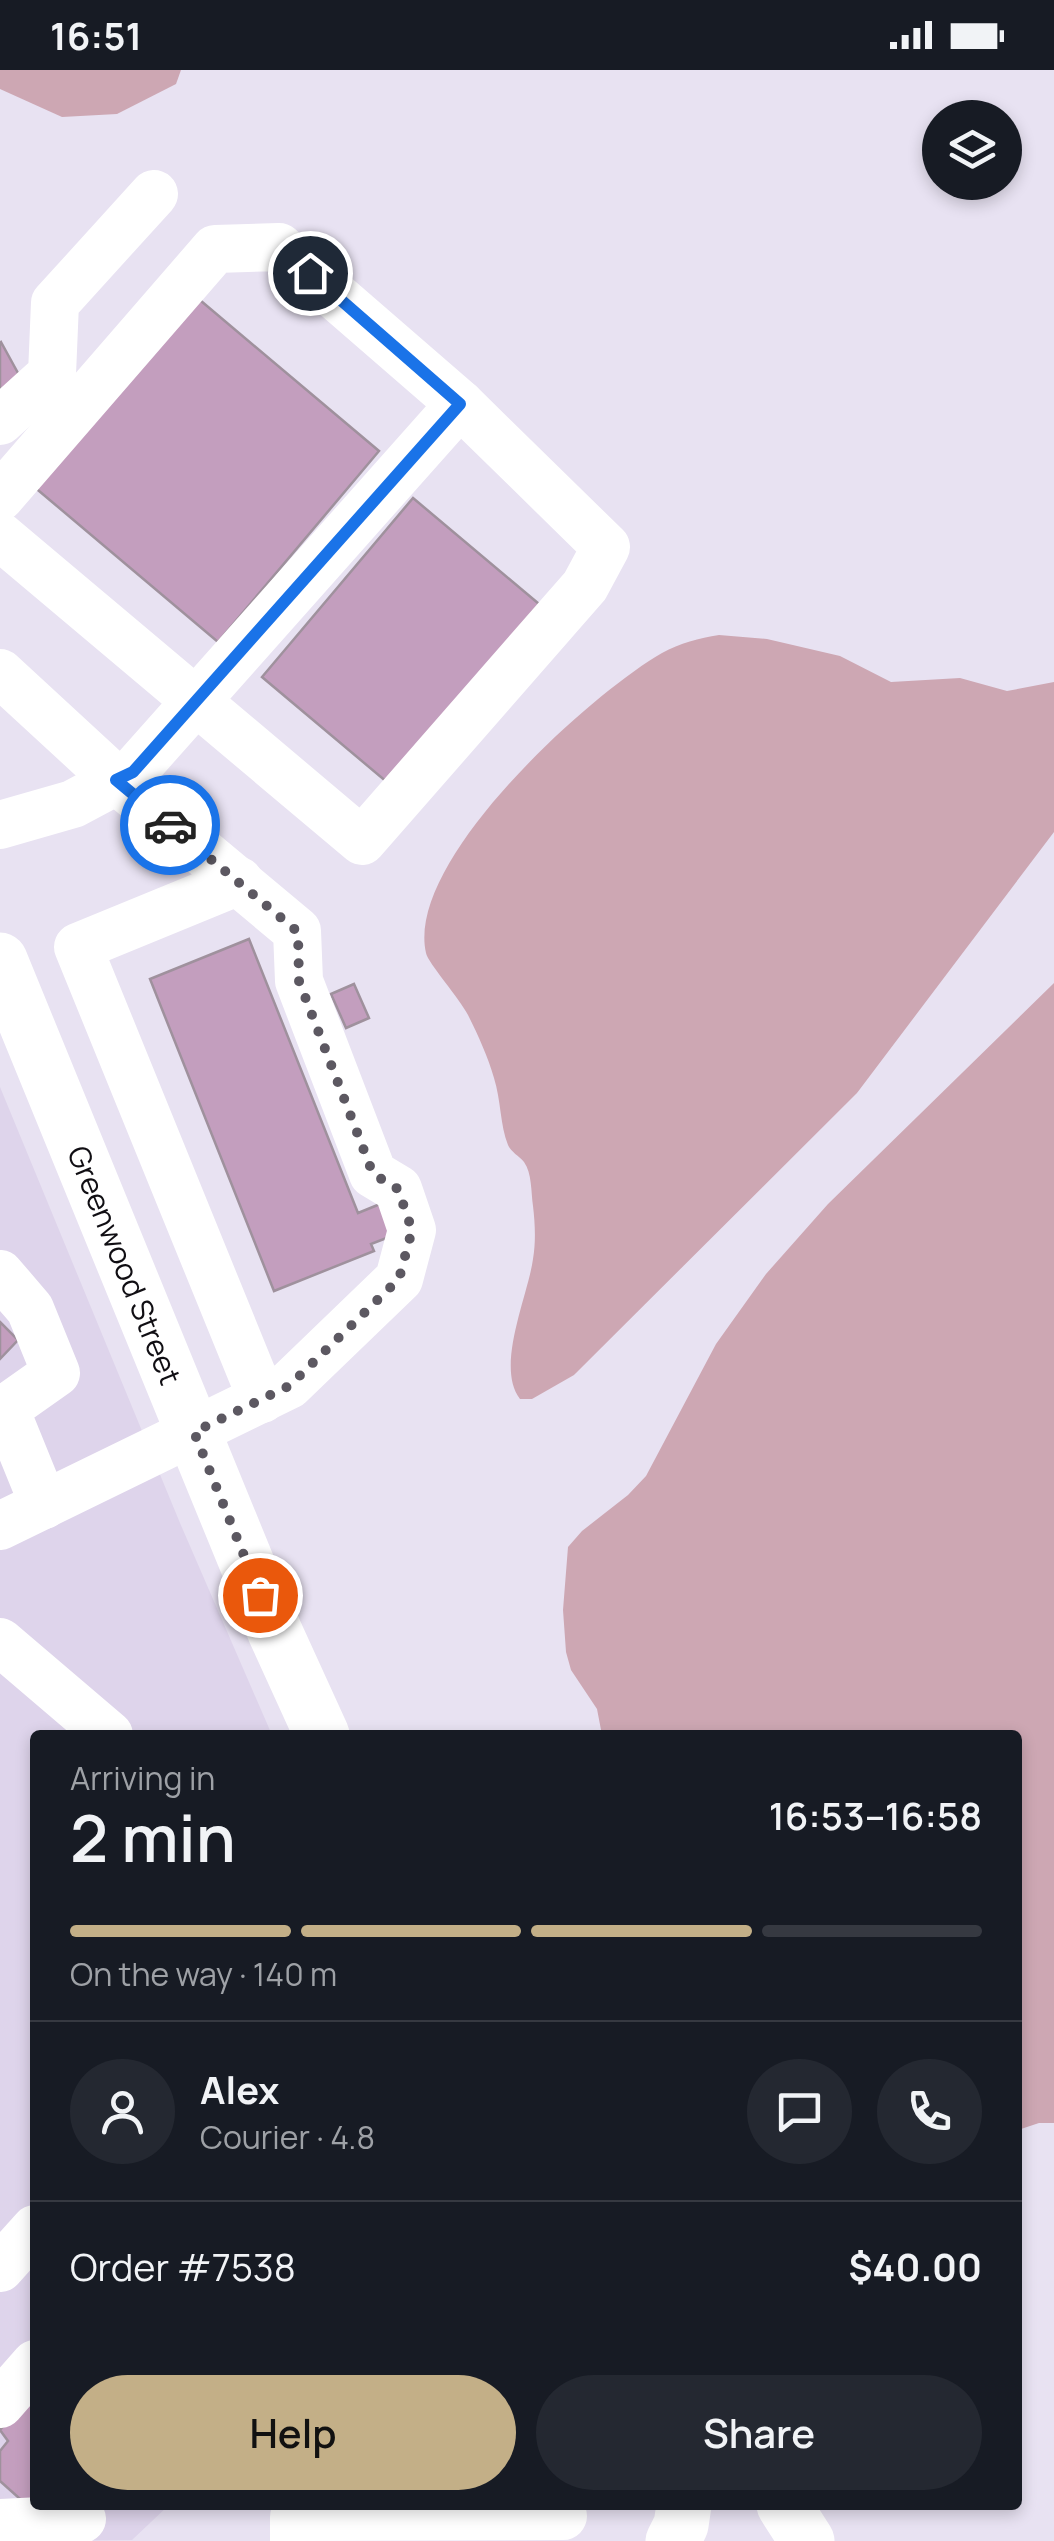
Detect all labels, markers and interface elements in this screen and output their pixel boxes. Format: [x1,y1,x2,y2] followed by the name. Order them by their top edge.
[50,9,142,61] text: 16:51
[922,100,1022,200] map controls
[922,100,1022,200] button: layers
[268,231,353,316] pin
[283,246,338,301] icon: home
[120,775,220,875] courier
[143,798,198,853] icon: car
[58,1140,192,1390] street label: Greenwood Street
[218,1553,303,1638] pin
[233,1568,288,1623] icon: bag
[70,1756,215,1800] text: Arriving in
[769,1789,982,1841] text: 16:53–16:58
[70,1793,236,1882] text: 2 min
[70,1952,337,1996] text: On the way · 140 m
[70,2059,175,2164] button: person
[747,2059,852,2164] button: chat
[877,2059,982,2164] button: phone
[200,2063,279,2115] text: Alex
[200,2115,375,2159] text: Courier · 4.8
[70,2240,296,2292] text: Order #7538
[848,2240,982,2292] text: $40.00
[70,2375,516,2490] button: Help
[536,2375,982,2490] button: Share

